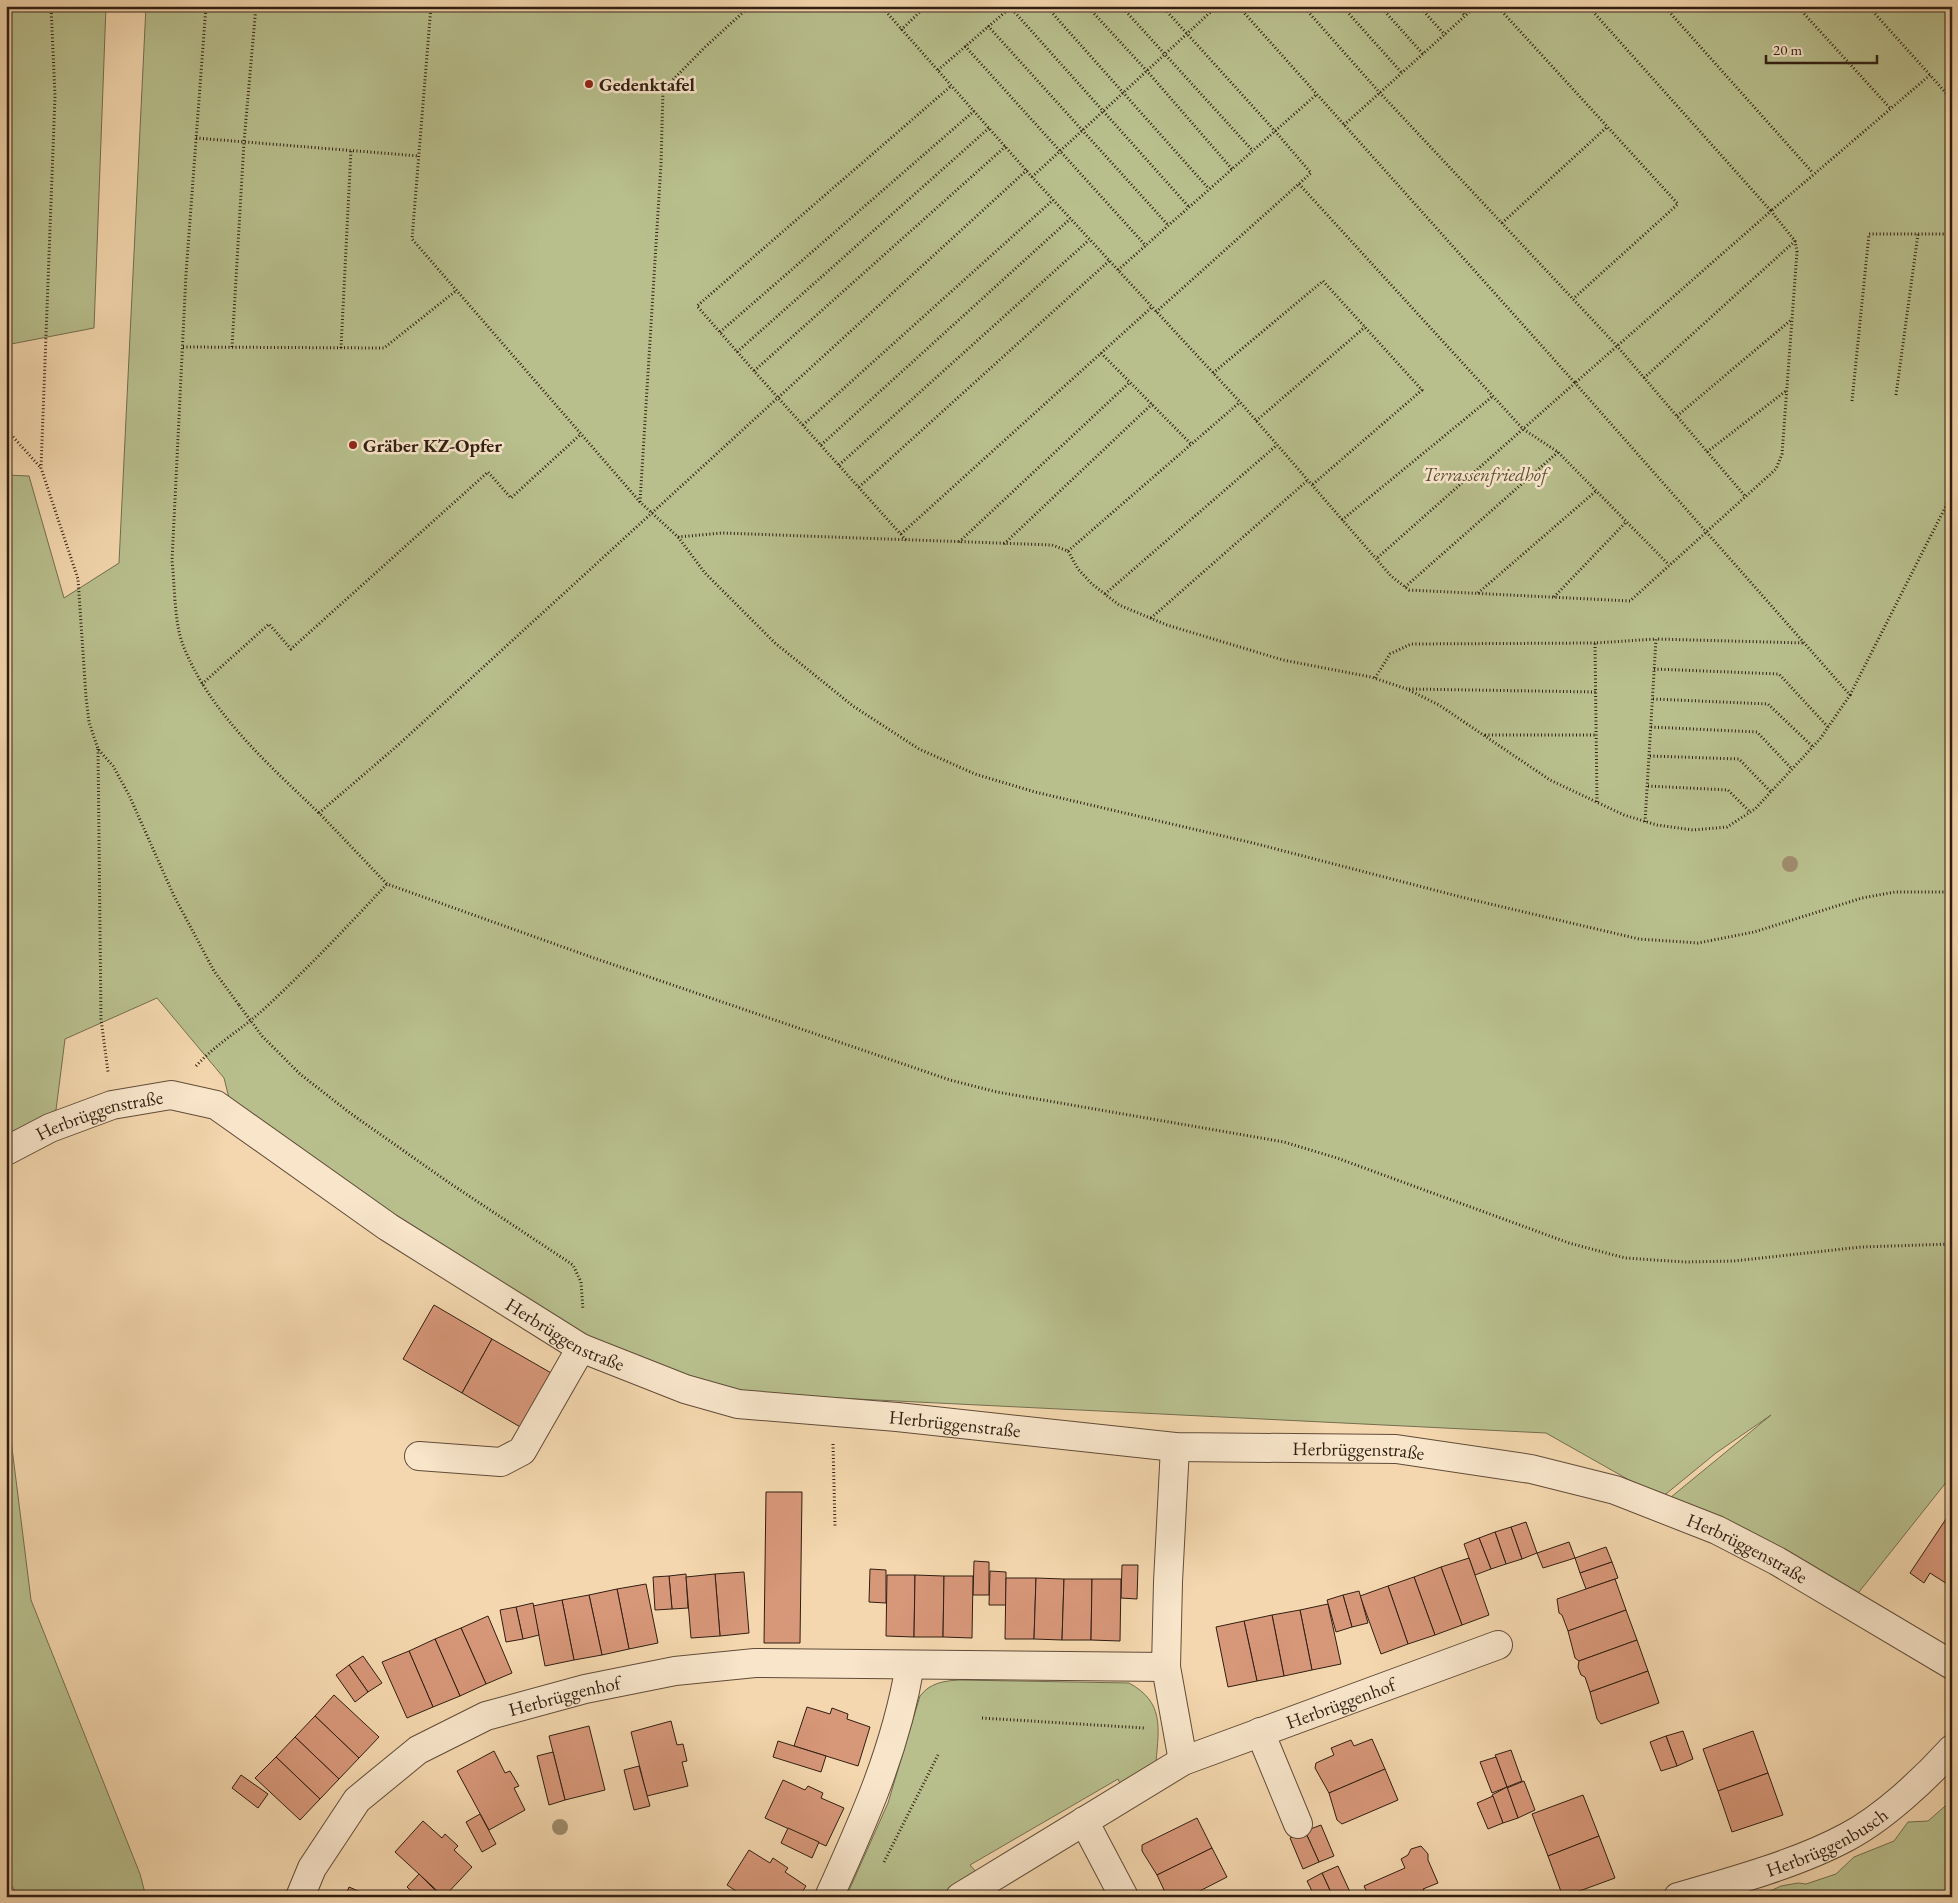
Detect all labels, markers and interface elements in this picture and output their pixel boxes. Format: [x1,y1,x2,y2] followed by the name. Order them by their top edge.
[1766,32,1877,64] scale bar
[1773,40,1802,59] text: 20 m
[599,72,696,97] place label: Gedenktafel
[583,78,595,90] marker: Gedenktafel
[363,433,502,458] place label: Gräber KZ-Opfer
[347,439,359,451] marker: Gräber KZ-Opfer
[1423,462,1551,487] park label: Terrassenfriedhof
[31,1085,165,1146] street label: Herbrüggenstraße
[501,1292,628,1377] street label: Herbrüggenstraße
[888,1404,1022,1443] street label: Herbrüggenstraße
[1292,1436,1426,1466] street label: Herbrüggenstraße
[1683,1507,1812,1589] street label: Herbrüggenstraße
[506,1670,625,1722] street label: Herbrüggenhof
[1283,1671,1401,1735] street label: Herbrüggenhof
[1763,1802,1893,1883] street label: Herbrüggenbusch

